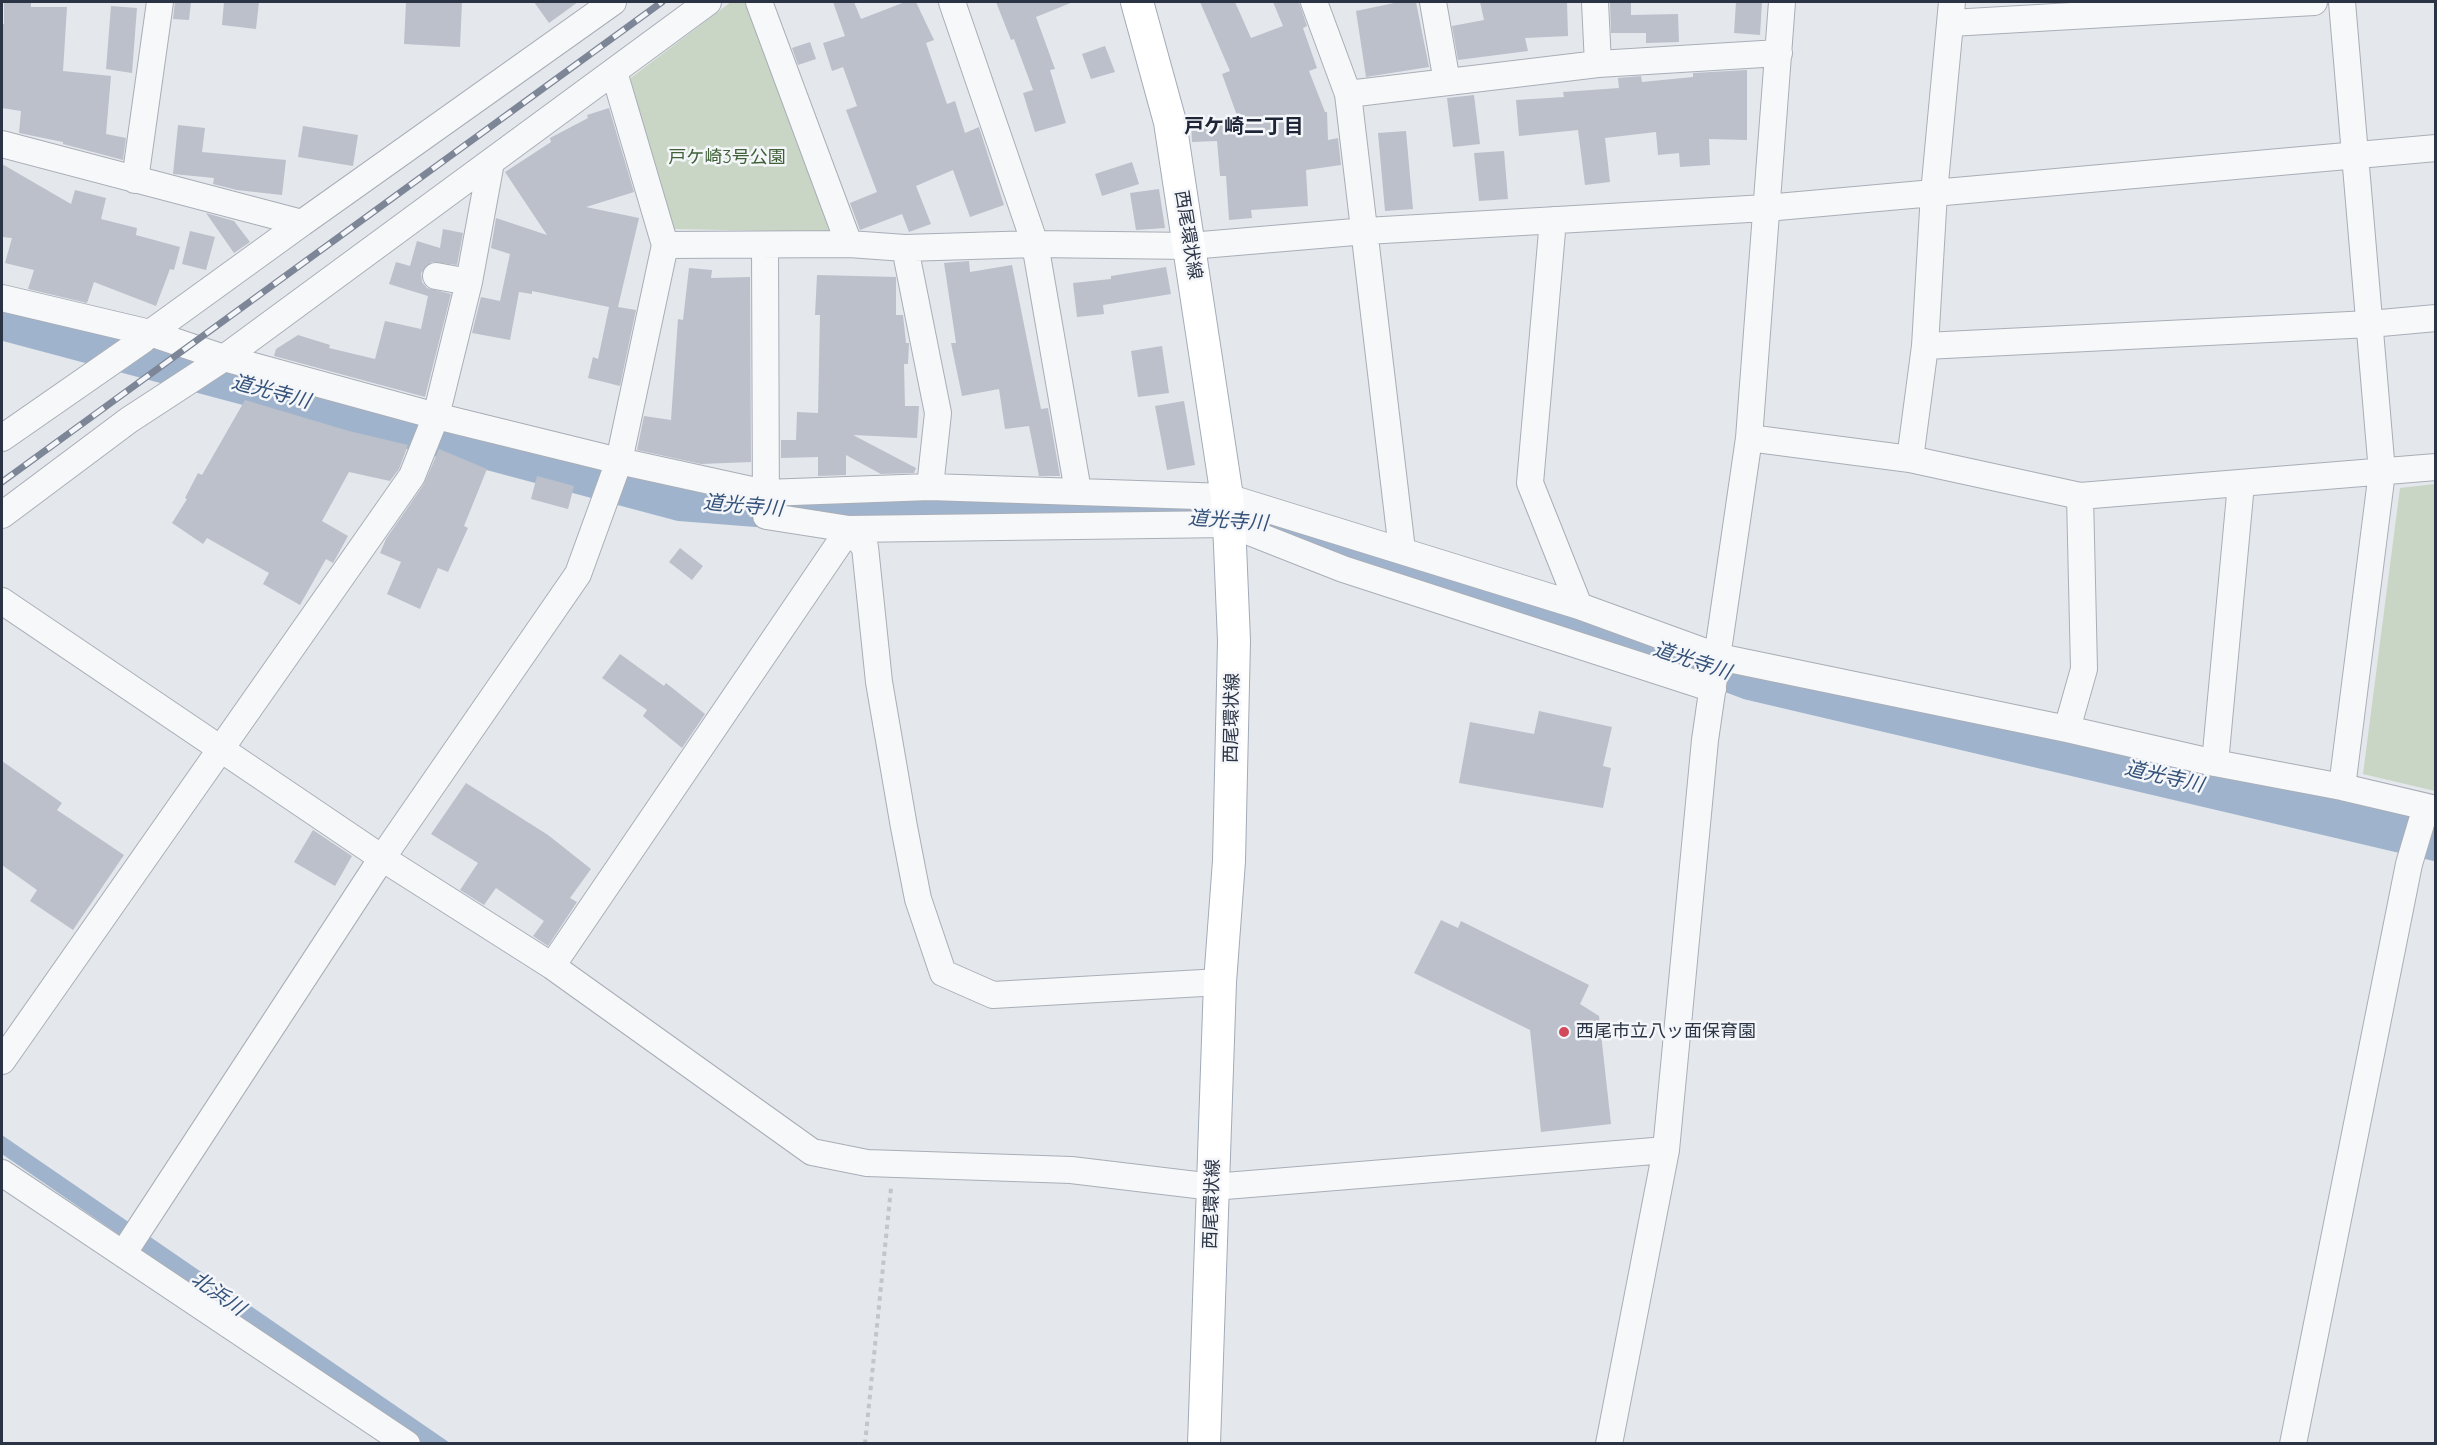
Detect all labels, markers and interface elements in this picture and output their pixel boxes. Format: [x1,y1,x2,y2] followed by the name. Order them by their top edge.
[1184,115,1304,139] district label: 戸ケ崎二丁目
[668,147,786,169] park label: 戸ケ崎3号公園
[1170,189,1206,281] street label: 西尾環状線
[229,370,313,414] water label: 道光寺川
[702,491,784,521] water label: 道光寺川
[1187,506,1269,536] water label: 道光寺川
[1650,637,1734,685] water label: 道光寺川
[1220,673,1244,763] street label: 西尾環状線
[2122,756,2206,798] water label: 道光寺川
[1576,1021,1756,1043] place label: 西尾市立八ッ面保育園
[1557,1025,1571,1039] marker: 西尾市立八ッ面保育園
[1200,1159,1224,1249] street label: 西尾環状線
[187,1267,249,1321] water label: 北浜川

